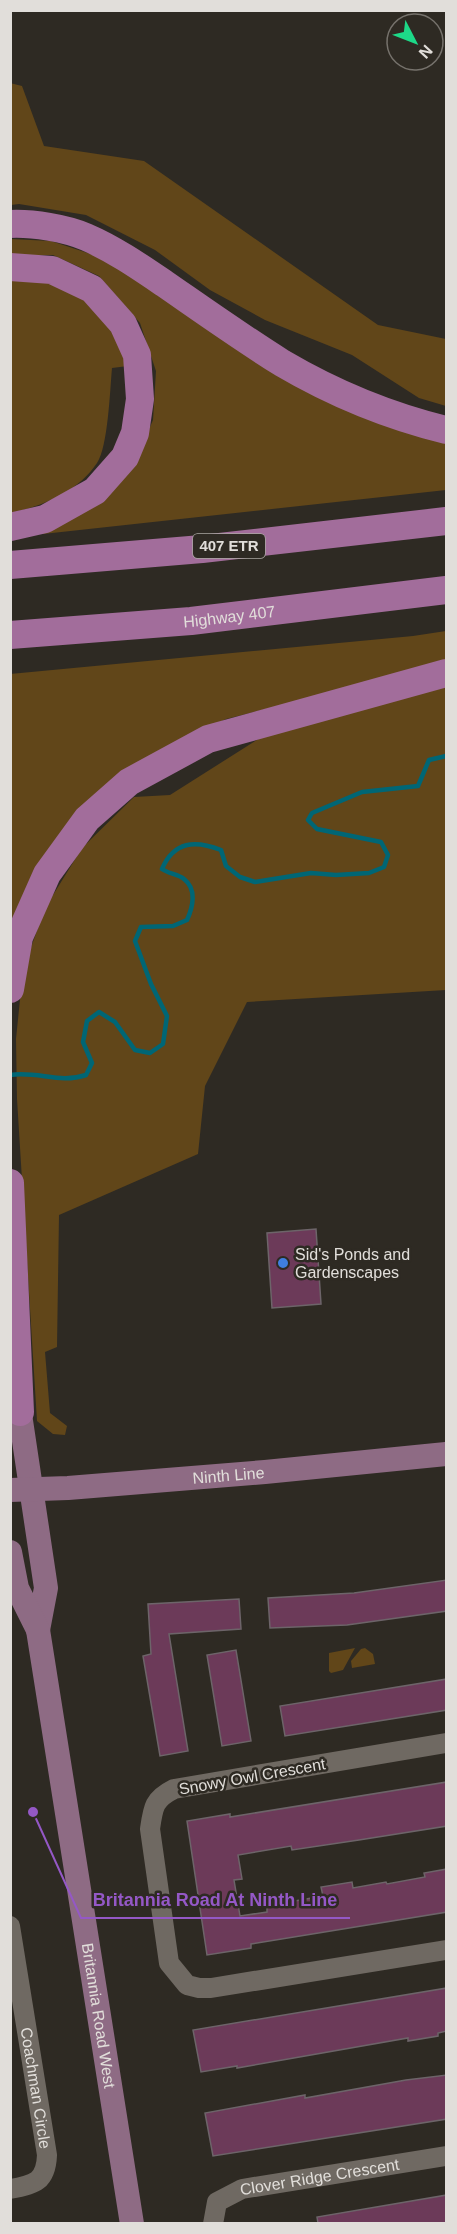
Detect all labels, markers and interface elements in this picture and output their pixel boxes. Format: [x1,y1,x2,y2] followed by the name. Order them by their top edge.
[385,12,445,72] north arrow
[416,42,436,62] text: N
[193,534,265,558] road number: 407 ETR
[183,603,276,631] street label: Highway 407
[295,1246,410,1281] place label: Sid's Ponds and Gardenscapes
[276,1256,290,1270] marker: Sid's Ponds and Gardenscapes
[192,1464,265,1487] street label: Ninth Line
[177,1755,327,1798] street label: Snowy Owl Crescent
[81,1882,350,1918] callout: Britannia Road At Ninth Line
[93,1890,337,1910] text: Britannia Road At Ninth Line
[79,1942,118,2090] street label: Britannia Road West
[17,2026,54,2150] street label: Coachman Circle
[239,2156,401,2198] street label: Clover Ridge Crescent

